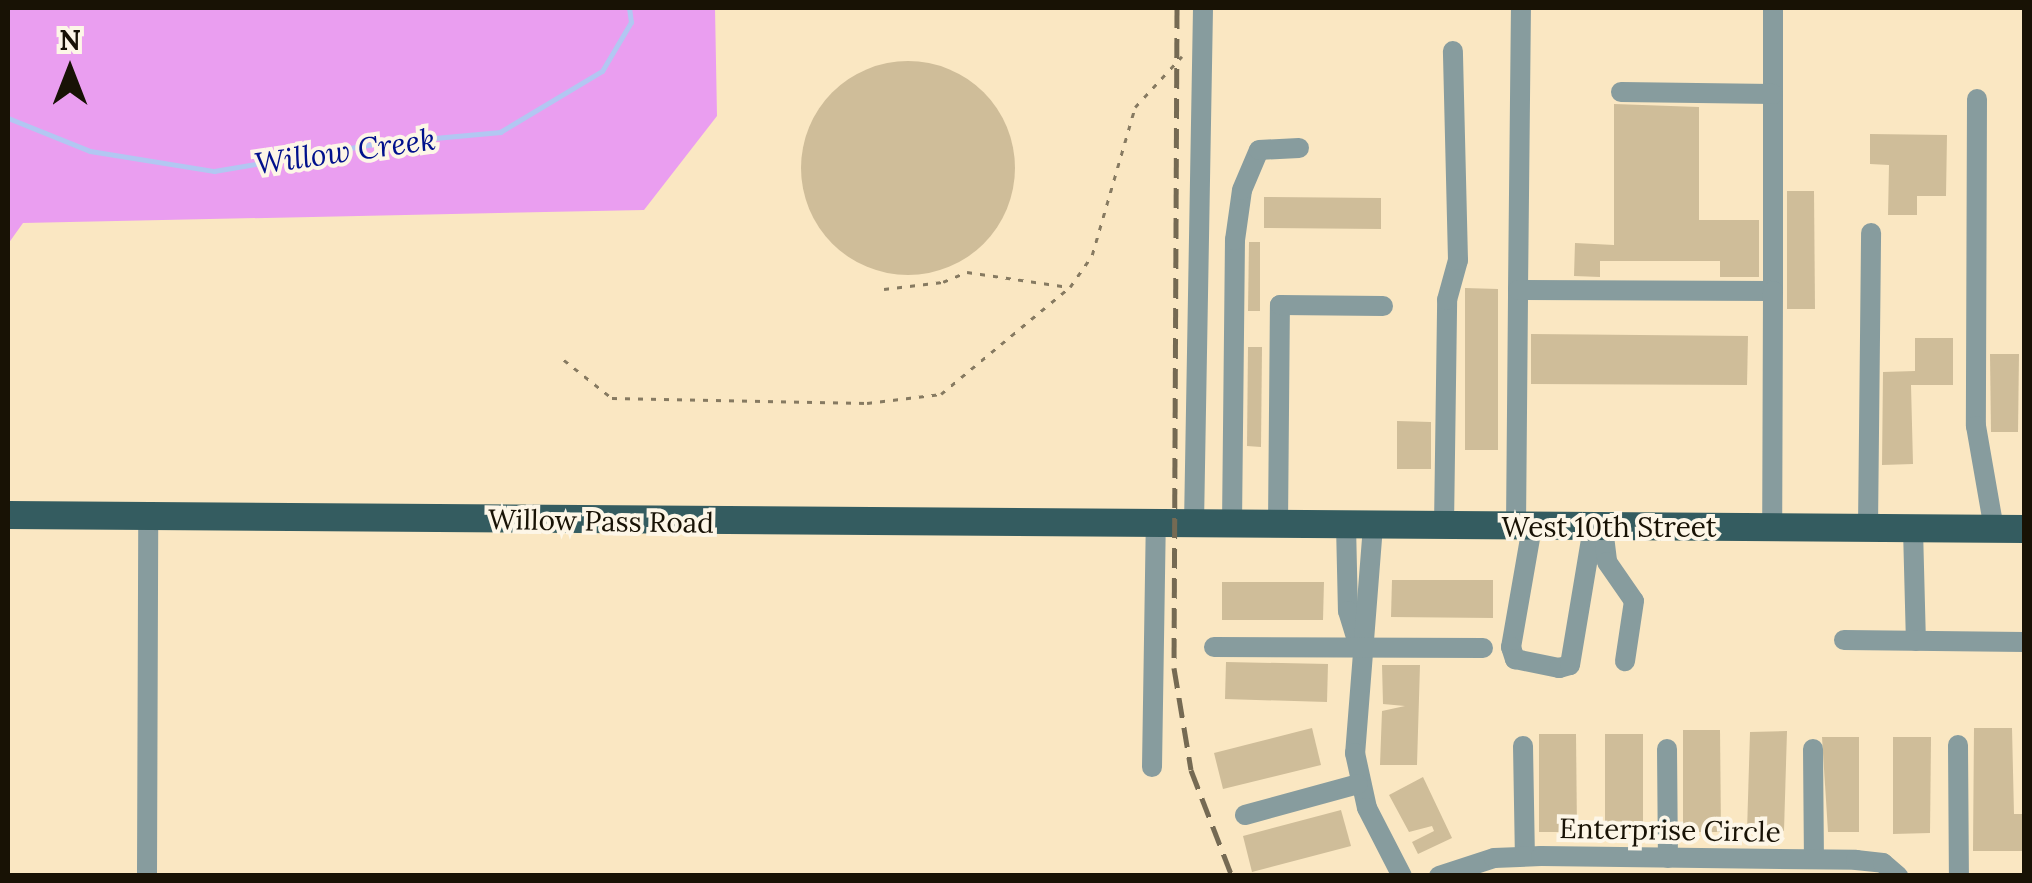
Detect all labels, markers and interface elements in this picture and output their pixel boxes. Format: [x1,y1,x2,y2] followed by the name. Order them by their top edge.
[20,20,120,120] north arrow
[59,22,81,58] text: N
[252,121,438,181] water label: Willow Creek
[488,502,714,540] street label: Willow Pass Road
[1501,510,1717,544] street label: West 10th Street
[1559,811,1781,849] street label: Enterprise Circle

